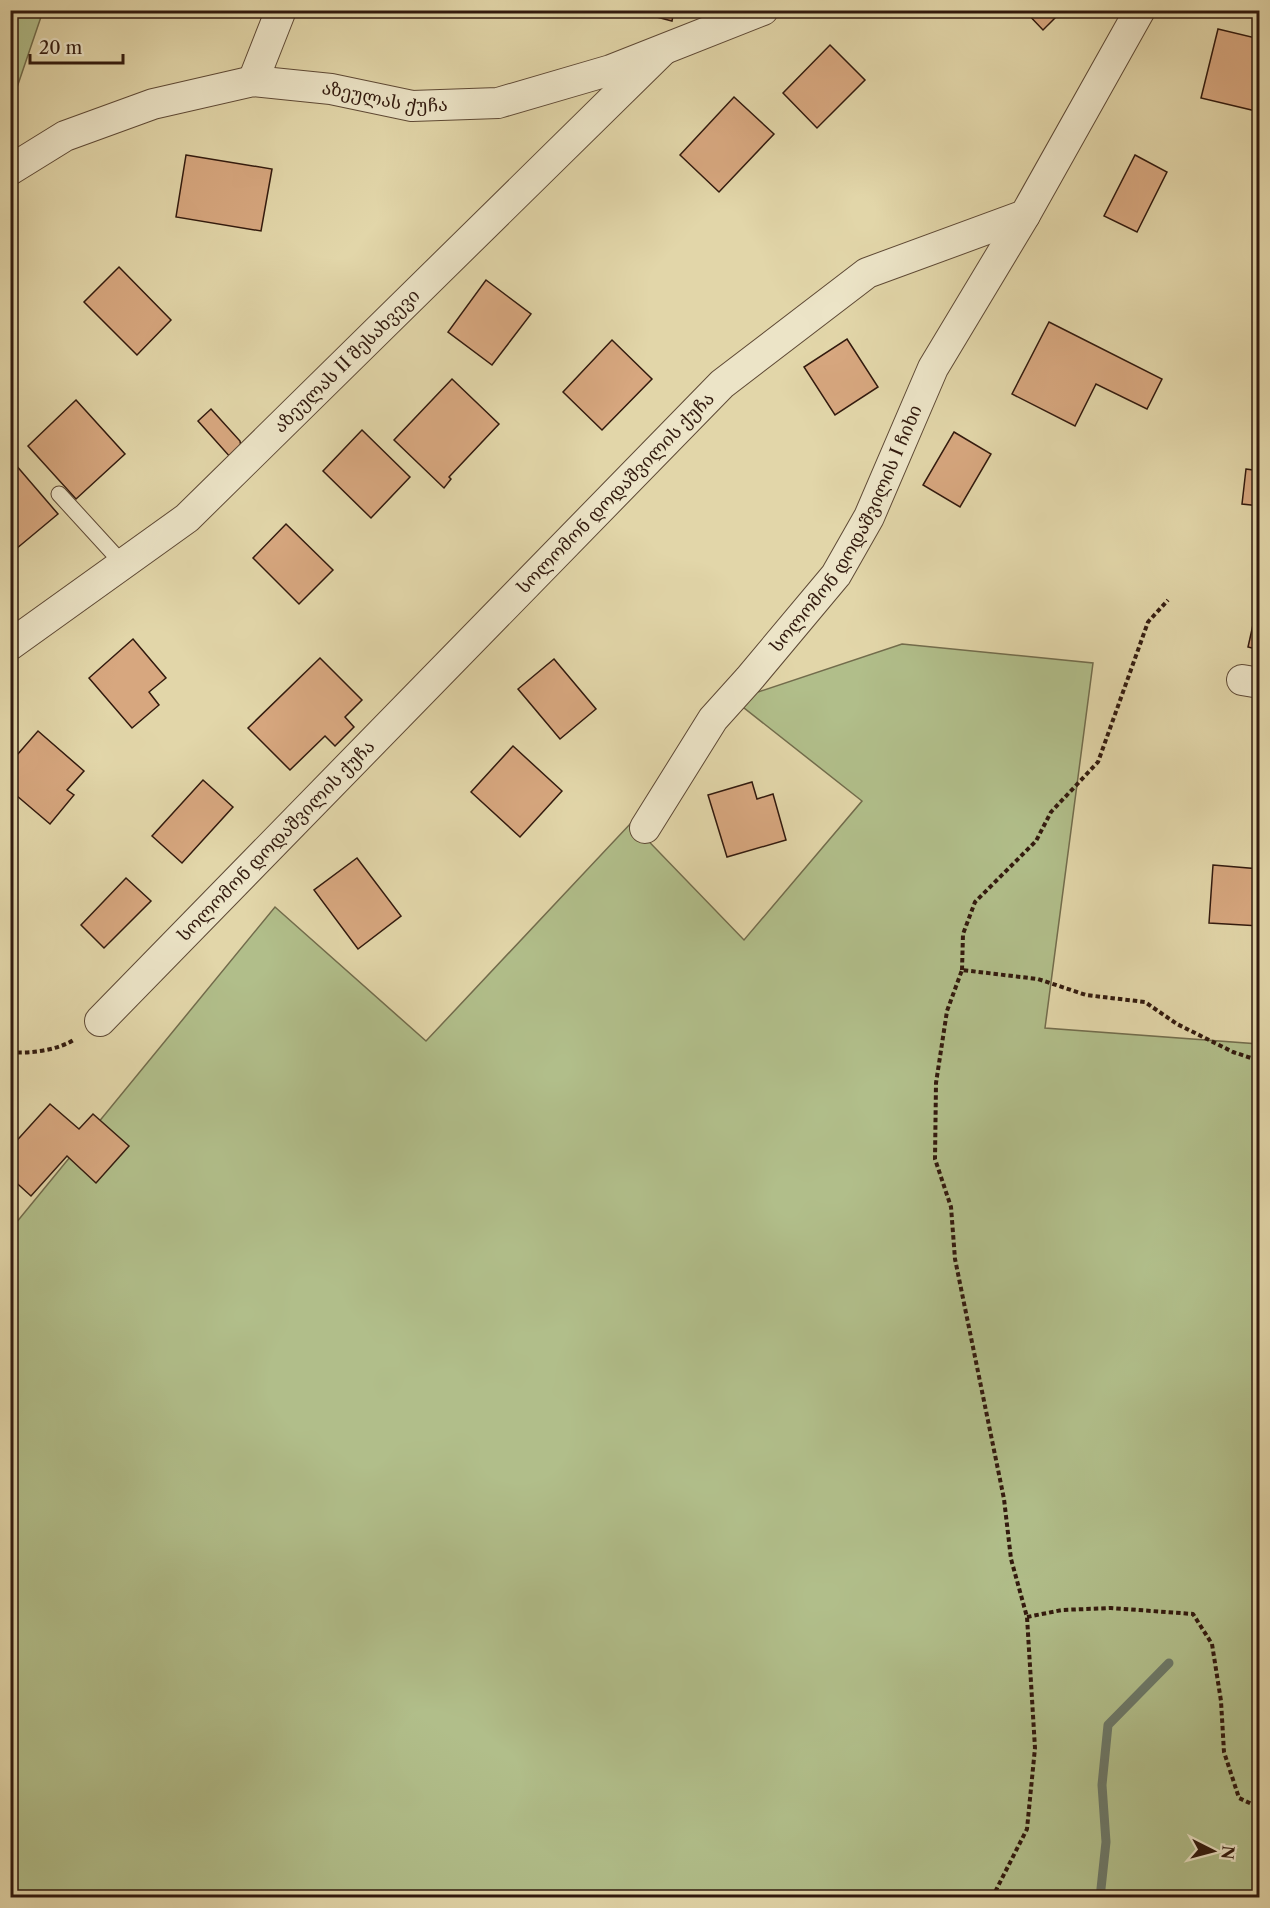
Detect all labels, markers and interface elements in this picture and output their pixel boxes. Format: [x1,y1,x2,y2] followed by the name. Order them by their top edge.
[30,27,123,65] scale bar
[39,37,83,59] text: 20 m
[321,77,448,118] street label: აზეულას ქუჩა
[269,285,424,437] street label: აზეულას II შესახვევი
[512,388,719,598] street label: სოლომონ დოდაშვილის ქუჩა
[765,402,927,657] street label: სოლომონ დოდაშვილის I ჩიხი
[173,735,379,946] street label: სოლომონ დოდაშვილის ქუჩა
[1183,1821,1243,1881] north arrow
[1217,1845,1239,1861] text: N

